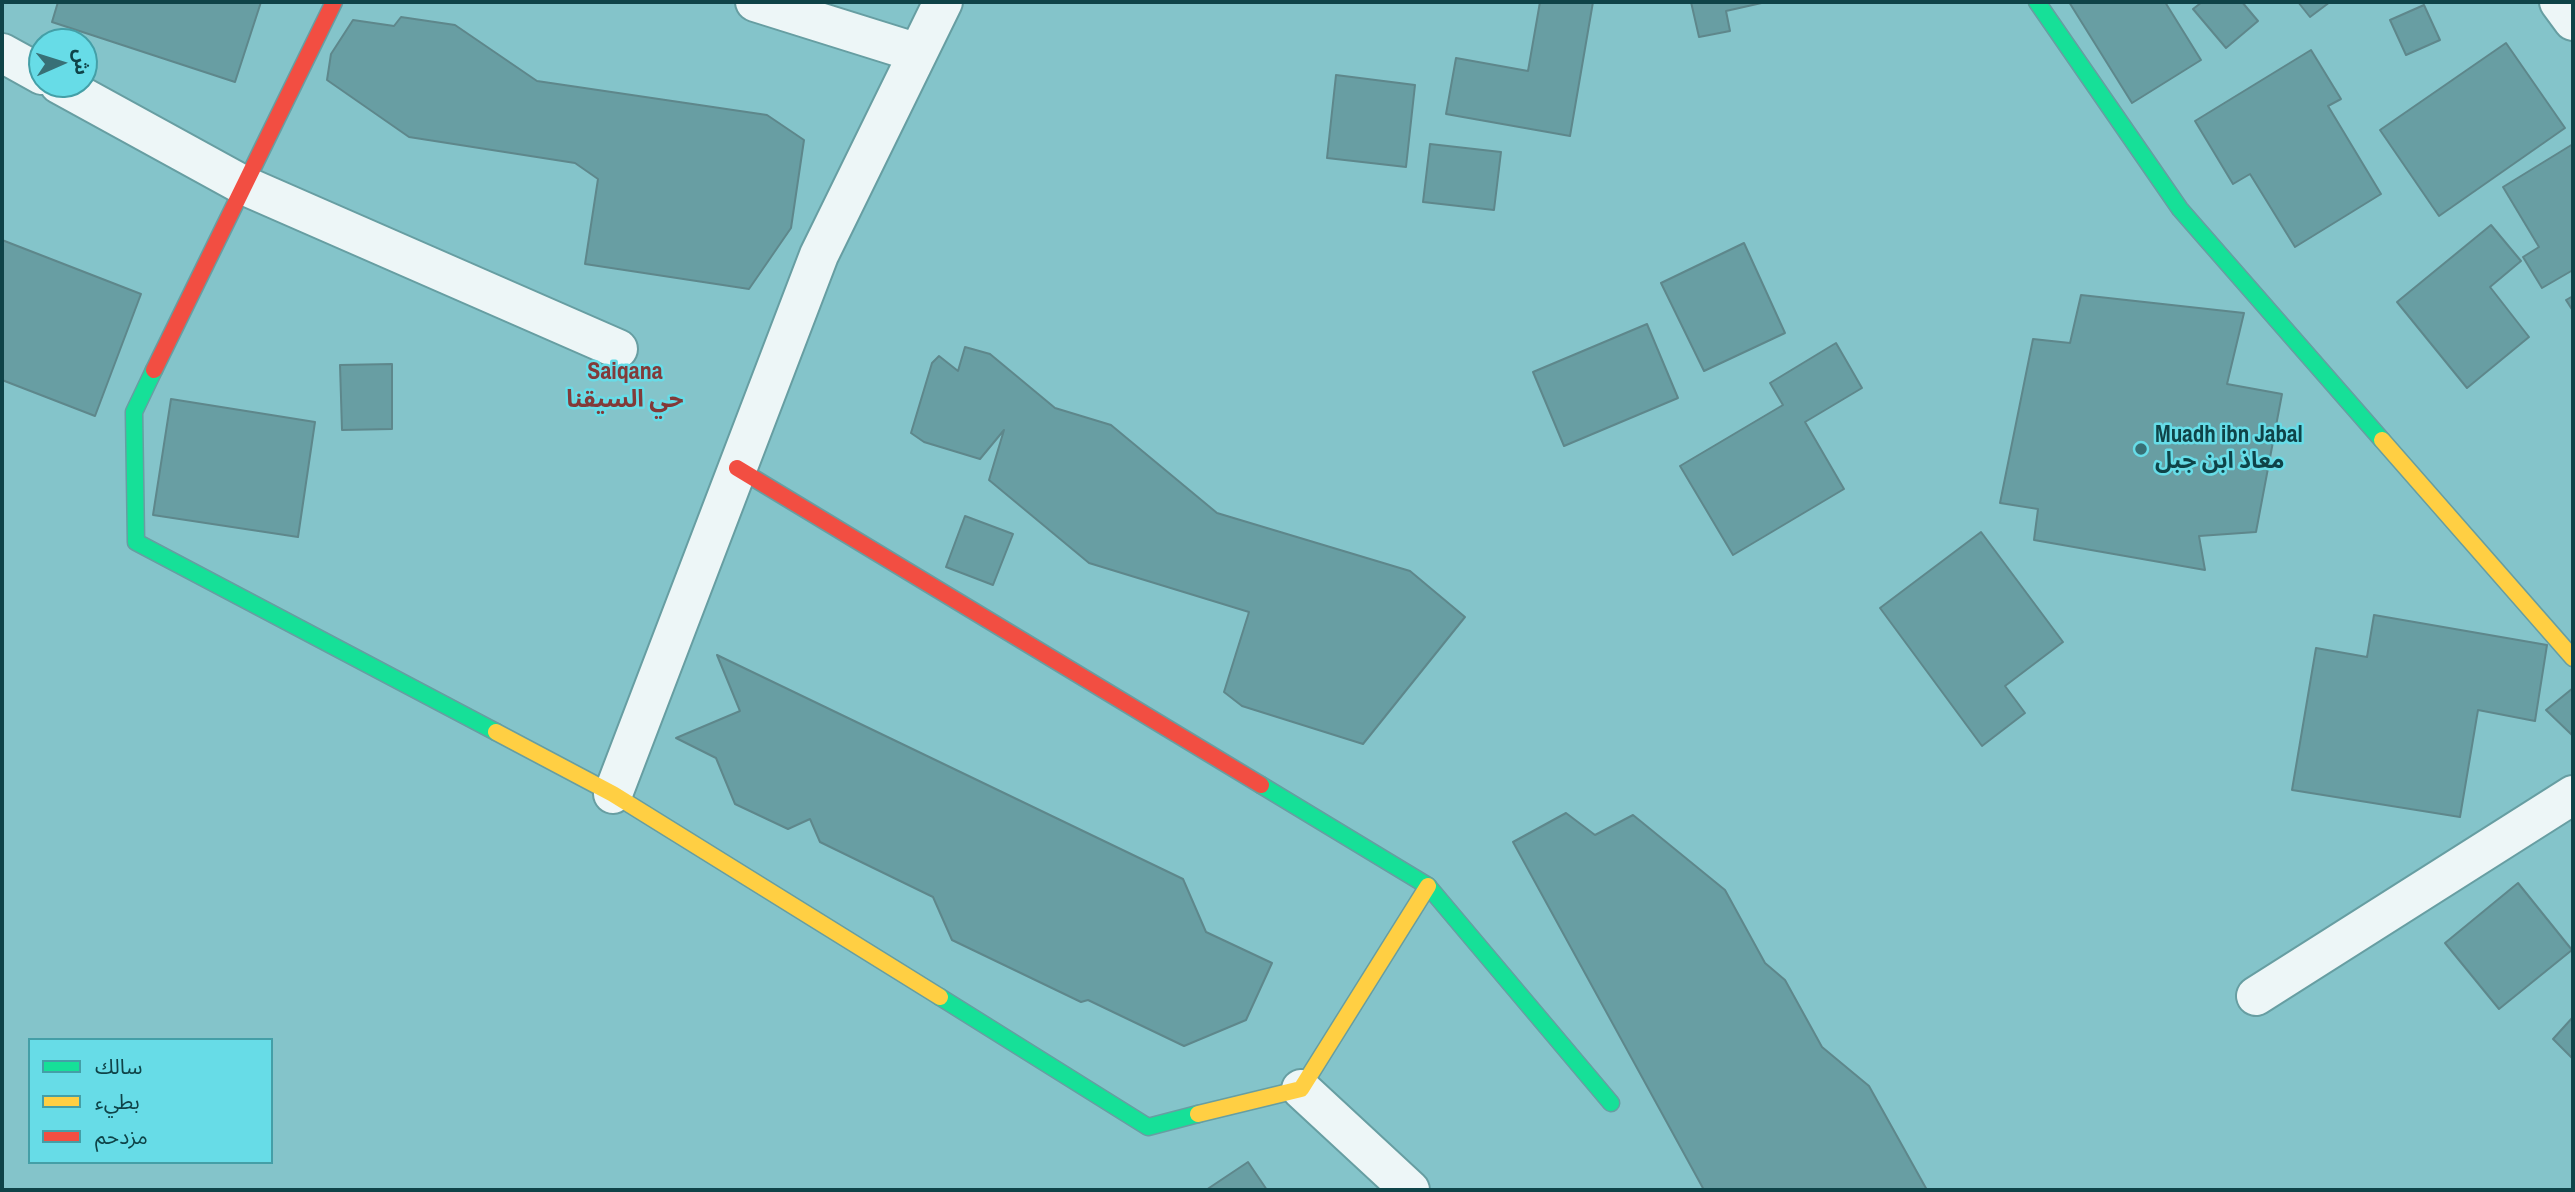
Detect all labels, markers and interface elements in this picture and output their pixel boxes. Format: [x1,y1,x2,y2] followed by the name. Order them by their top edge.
[28,28,98,98] north arrow
[68,48,96,76] text: ش
[566,359,684,415] district label: Saiqana حي السيقنا
[2155,422,2303,476] place label: Muadh ibn Jabal معاذ ابن جبل
[2133,441,2149,457] marker: Muadh ibn Jabal معاذ ابن جبل
[28,1038,273,1164] legend
[95,1052,142,1081] text: سالك
[95,1087,140,1116] text: بطيء
[95,1122,148,1151] text: مزدحم

